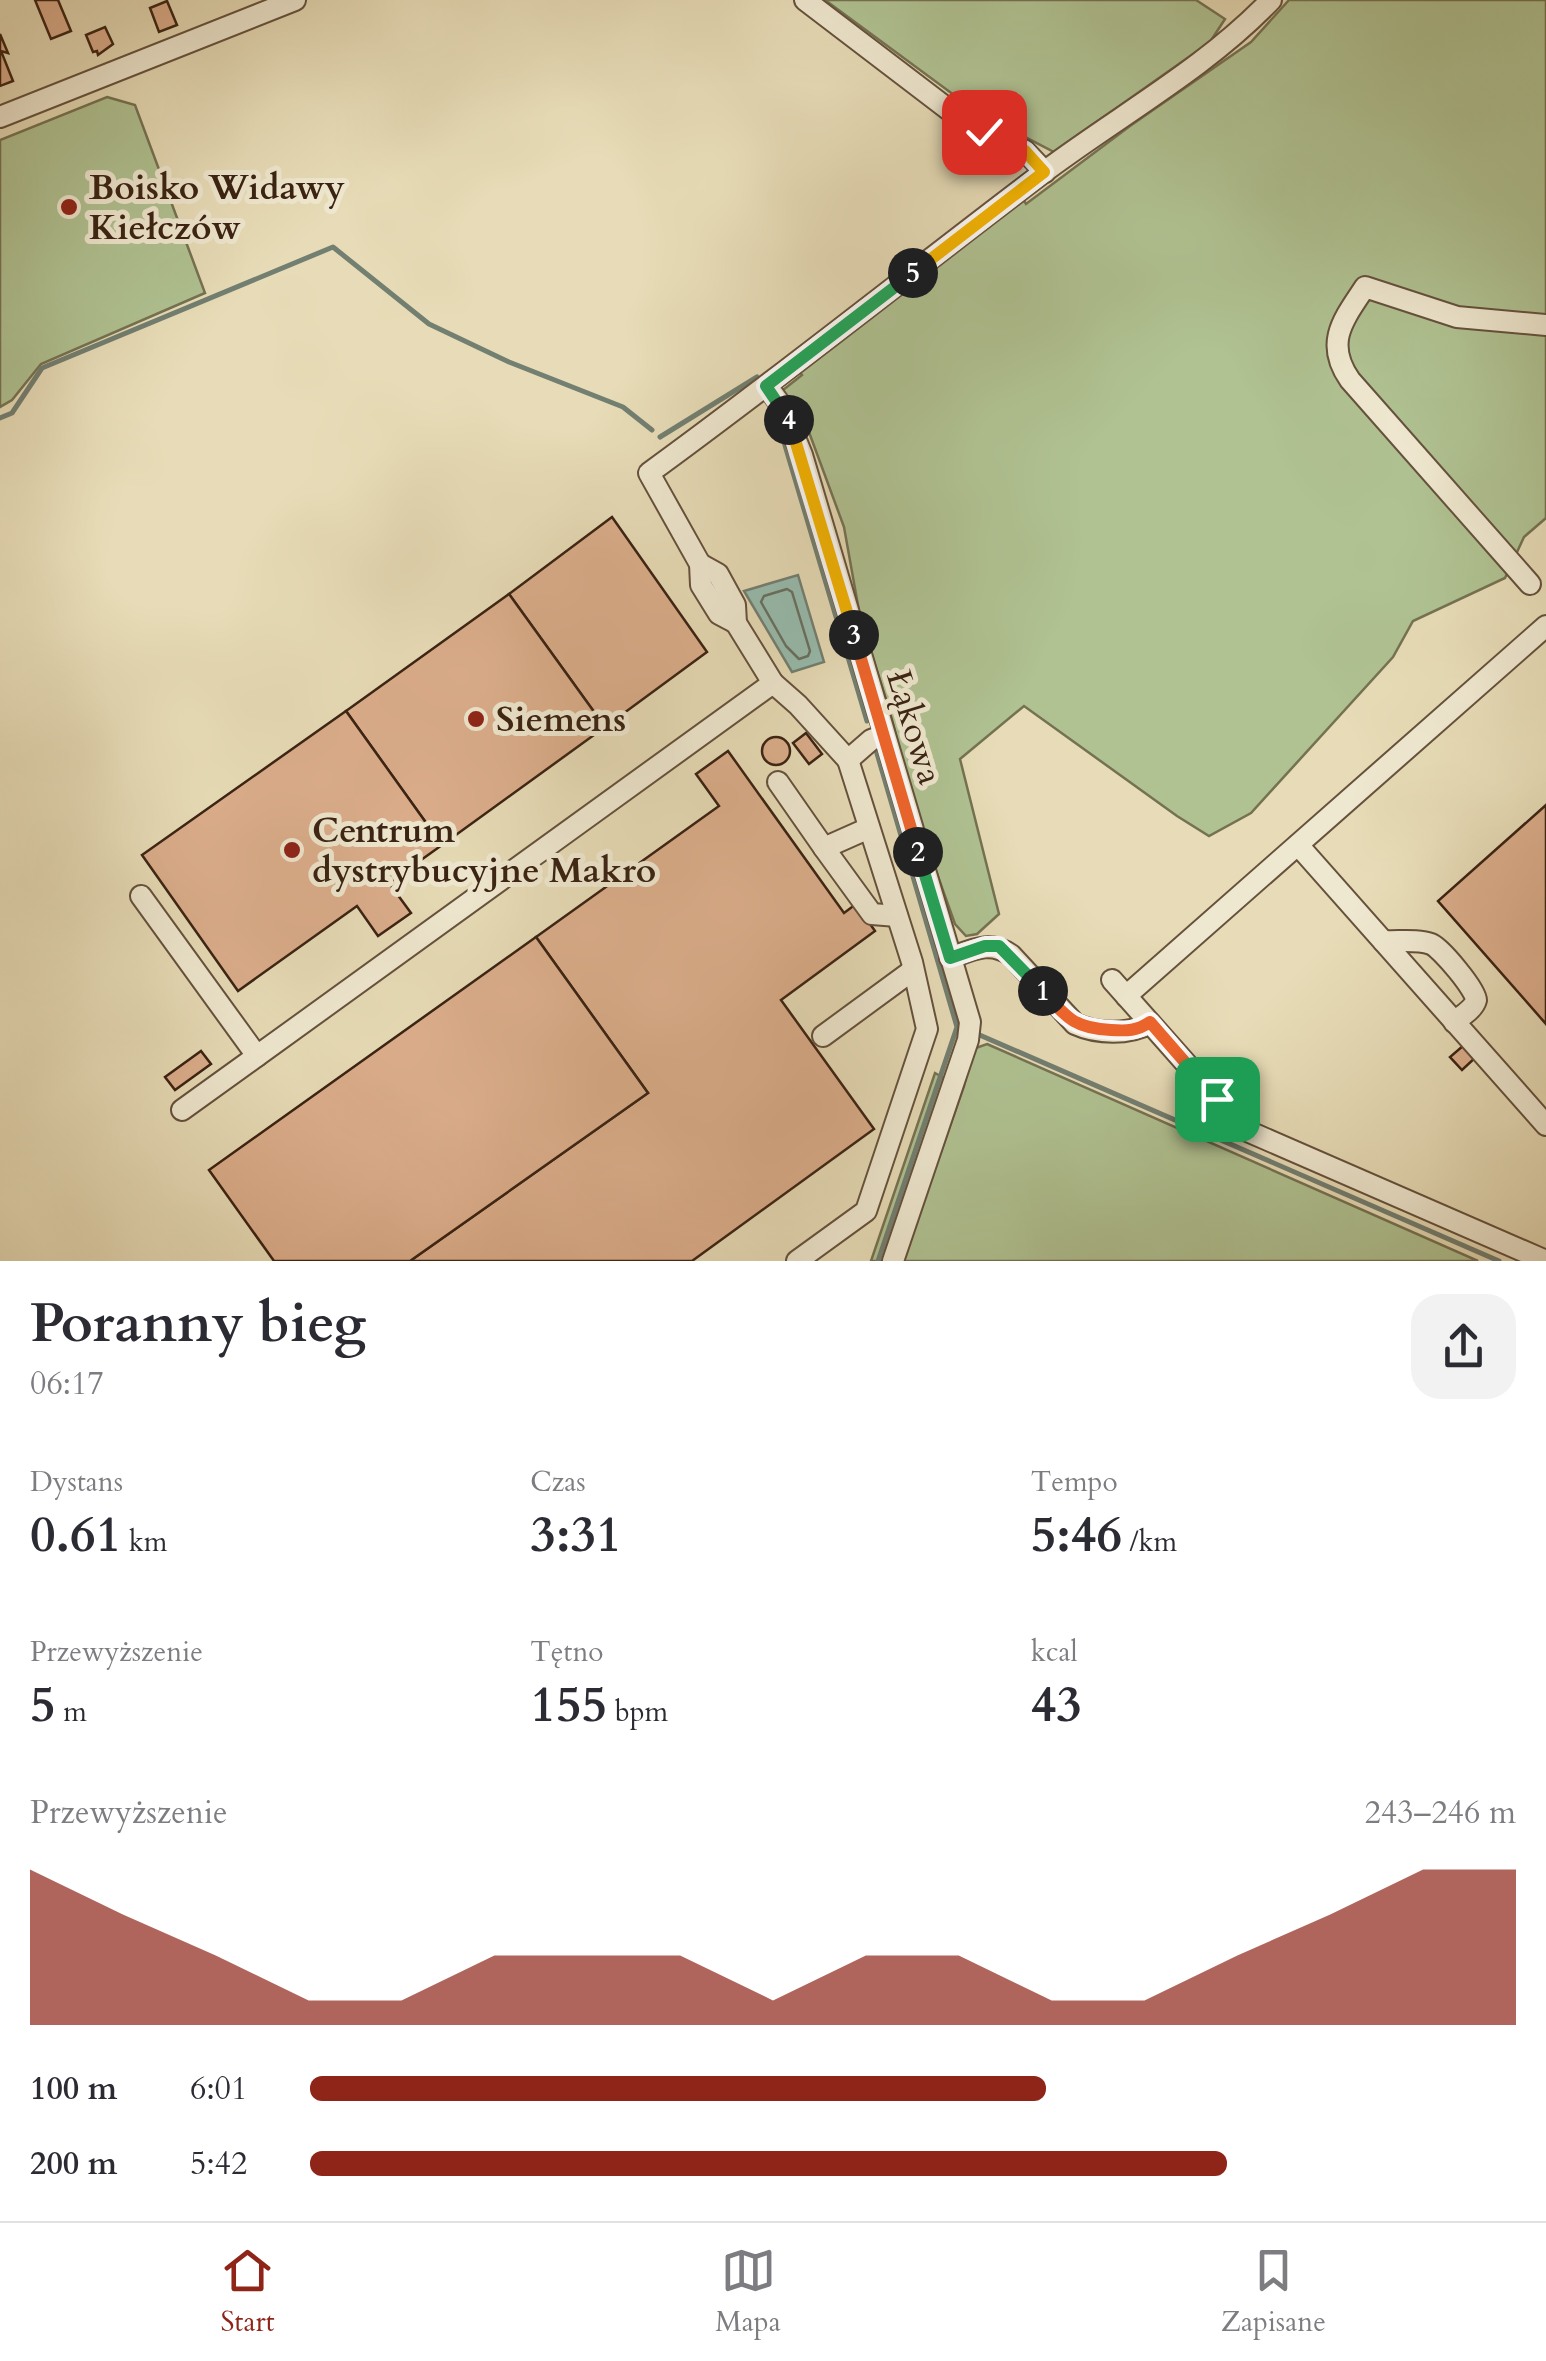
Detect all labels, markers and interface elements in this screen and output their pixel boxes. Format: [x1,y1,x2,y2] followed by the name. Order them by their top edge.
[942,90,1027,175] pin
[957,105,1012,160] icon: check
[89,164,345,252] place label: Boisko Widawy Kiełczów
[58,196,80,218] marker: Boisko Widawy Kiełczów
[888,248,938,298] pin: 5
[906,254,920,292] text: 5
[764,395,814,445] pin: 4
[782,401,796,439] text: 4
[829,610,879,660] pin: 3
[847,616,861,654] text: 3
[874,664,954,790] street label: Łąkowa
[496,696,626,744] place label: Siemens
[465,708,487,730] marker: Siemens
[312,807,656,895] place label: Centrum dystrybucyjne Makro
[893,827,943,877] pin: 2
[911,833,925,871] text: 2
[281,839,303,861] marker: Centrum dystrybucyjne Makro
[1018,966,1068,1016] pin: 1
[1036,972,1050,1010] text: 1
[1175,1057,1260,1142] pin
[1190,1072,1245,1127] icon: arrive
[30,1287,366,1361] text: Poranny bieg
[1411,1294,1516,1399] button: share
[30,1362,104,1406] text: 06:17
[30,1463,123,1501] text: Dystans
[530,1463,586,1501] text: Czas
[1031,1463,1118,1501] text: Tempo
[30,1501,121,1569] text: 0.61
[530,1501,622,1569] text: 3:31
[1031,1501,1122,1569] text: 5:46
[121,1523,168,1561] text: km
[1122,1523,1177,1561] text: /km
[30,1633,203,1671] text: Przewyższenie
[530,1633,603,1671] text: Tętno
[1031,1633,1078,1671] text: kcal
[30,1671,56,1739] text: 5
[530,1671,607,1739] text: 155
[1031,1671,1082,1739] text: 43
[56,1693,87,1731] text: m
[607,1693,668,1731] text: bpm
[30,1791,228,1835] text: Przewyższenie
[1364,1791,1516,1835] text: 243–246 m
[30,2067,117,2111] text: 100 m
[190,2067,247,2111] text: 6:01
[30,2142,117,2186] text: 200 m
[190,2142,247,2186] text: 5:42
[220,2243,275,2341] tab: Start
[715,2243,781,2341] tab: Mapa
[1221,2243,1326,2341] tab: Zapisane

